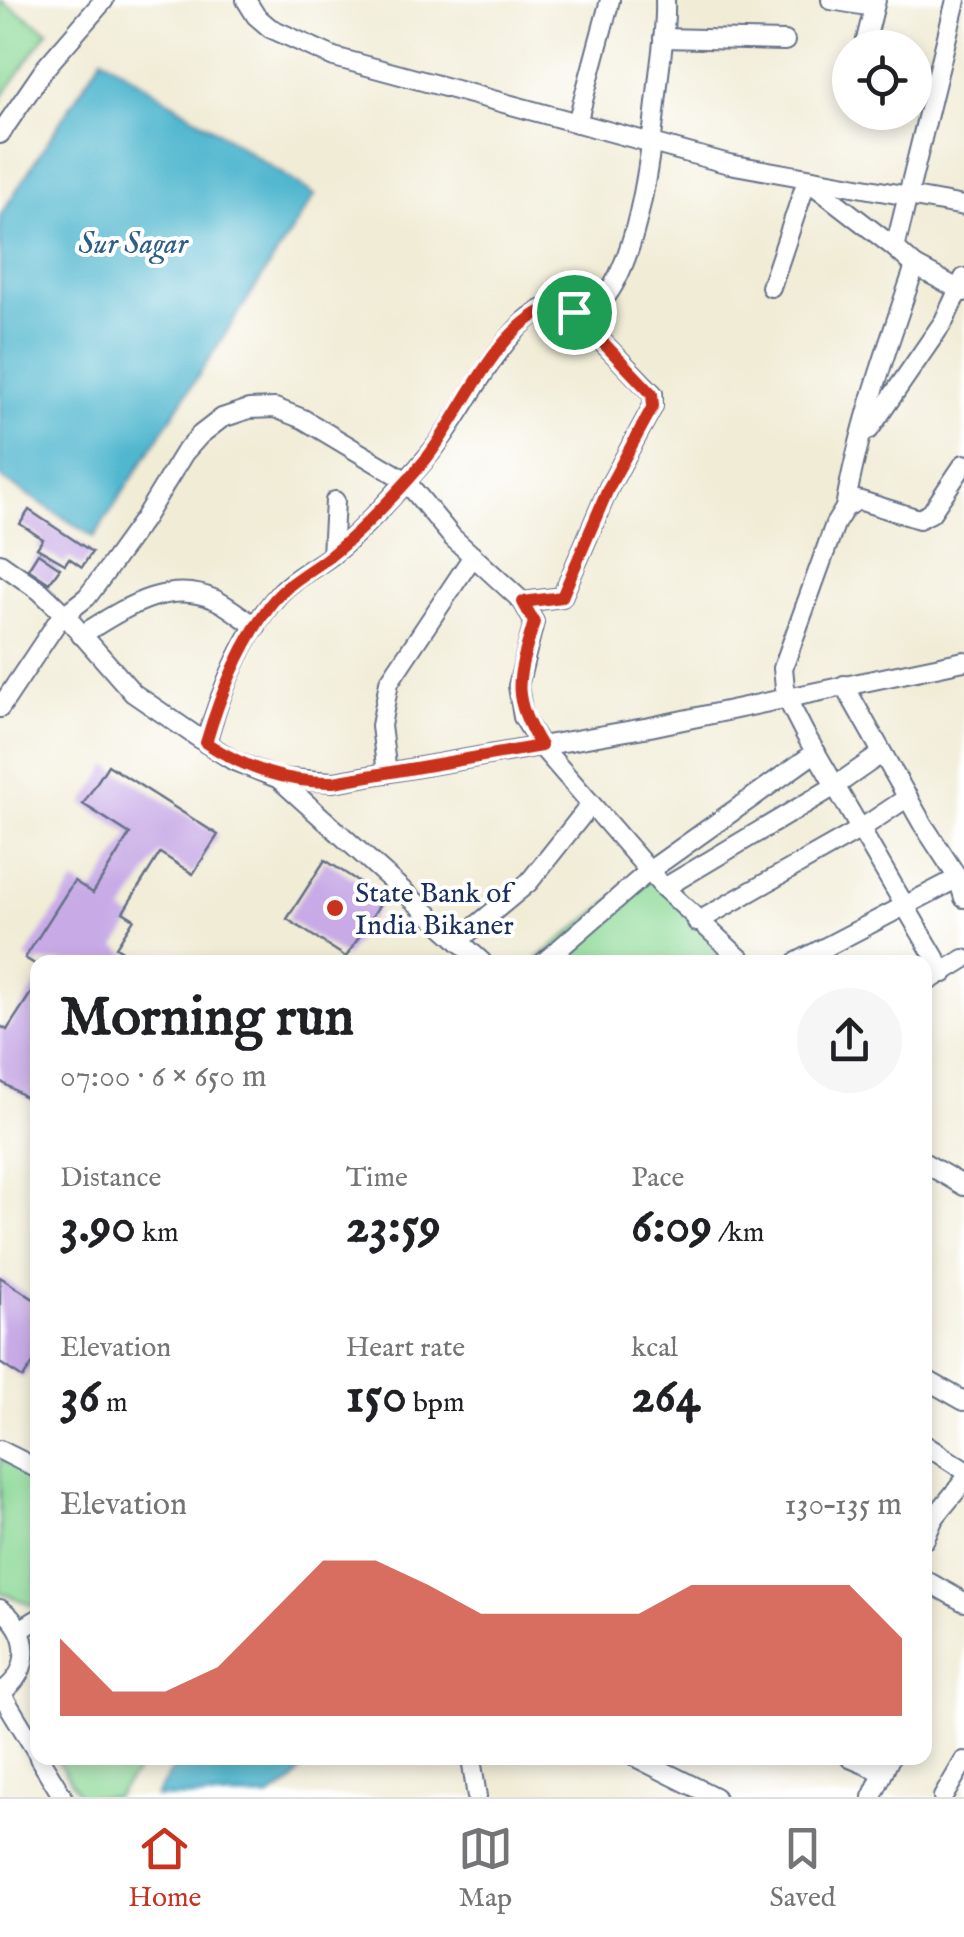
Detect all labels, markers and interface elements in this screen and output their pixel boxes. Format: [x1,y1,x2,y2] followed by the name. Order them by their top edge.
[832,30,932,130] map controls
[832,30,932,130] button: locate
[78,226,190,264] water label: Sur Sagar
[532,270,617,355] pin
[547,285,602,340] icon: arrive
[355,877,516,944] place label: State Bank of India Bikaner
[324,897,346,919] marker: State Bank of India Bikaner
[60,984,354,1054] text: Morning run
[797,988,902,1093] button: share
[60,1057,267,1098] text: 07:00 · 6 × 650 m
[60,1161,161,1196] text: Distance
[346,1161,408,1196] text: Time
[631,1161,684,1196] text: Pace
[60,1196,136,1259] text: 3.90
[346,1196,441,1259] text: 23:59
[631,1196,712,1259] text: 6:09
[136,1216,179,1251] text: km
[712,1216,764,1251] text: /km
[60,1331,171,1366] text: Elevation
[346,1331,465,1366] text: Heart rate
[631,1331,678,1366] text: kcal
[60,1366,100,1429] text: 36
[346,1366,407,1429] text: 150
[631,1366,700,1429] text: 264
[100,1386,128,1421] text: m
[407,1386,465,1421] text: bpm
[60,1485,187,1526] text: Elevation
[785,1485,902,1526] text: 130–135 m
[128,1821,201,1916] tab: Home
[458,1821,513,1916] tab: Map
[769,1821,836,1916] tab: Saved

